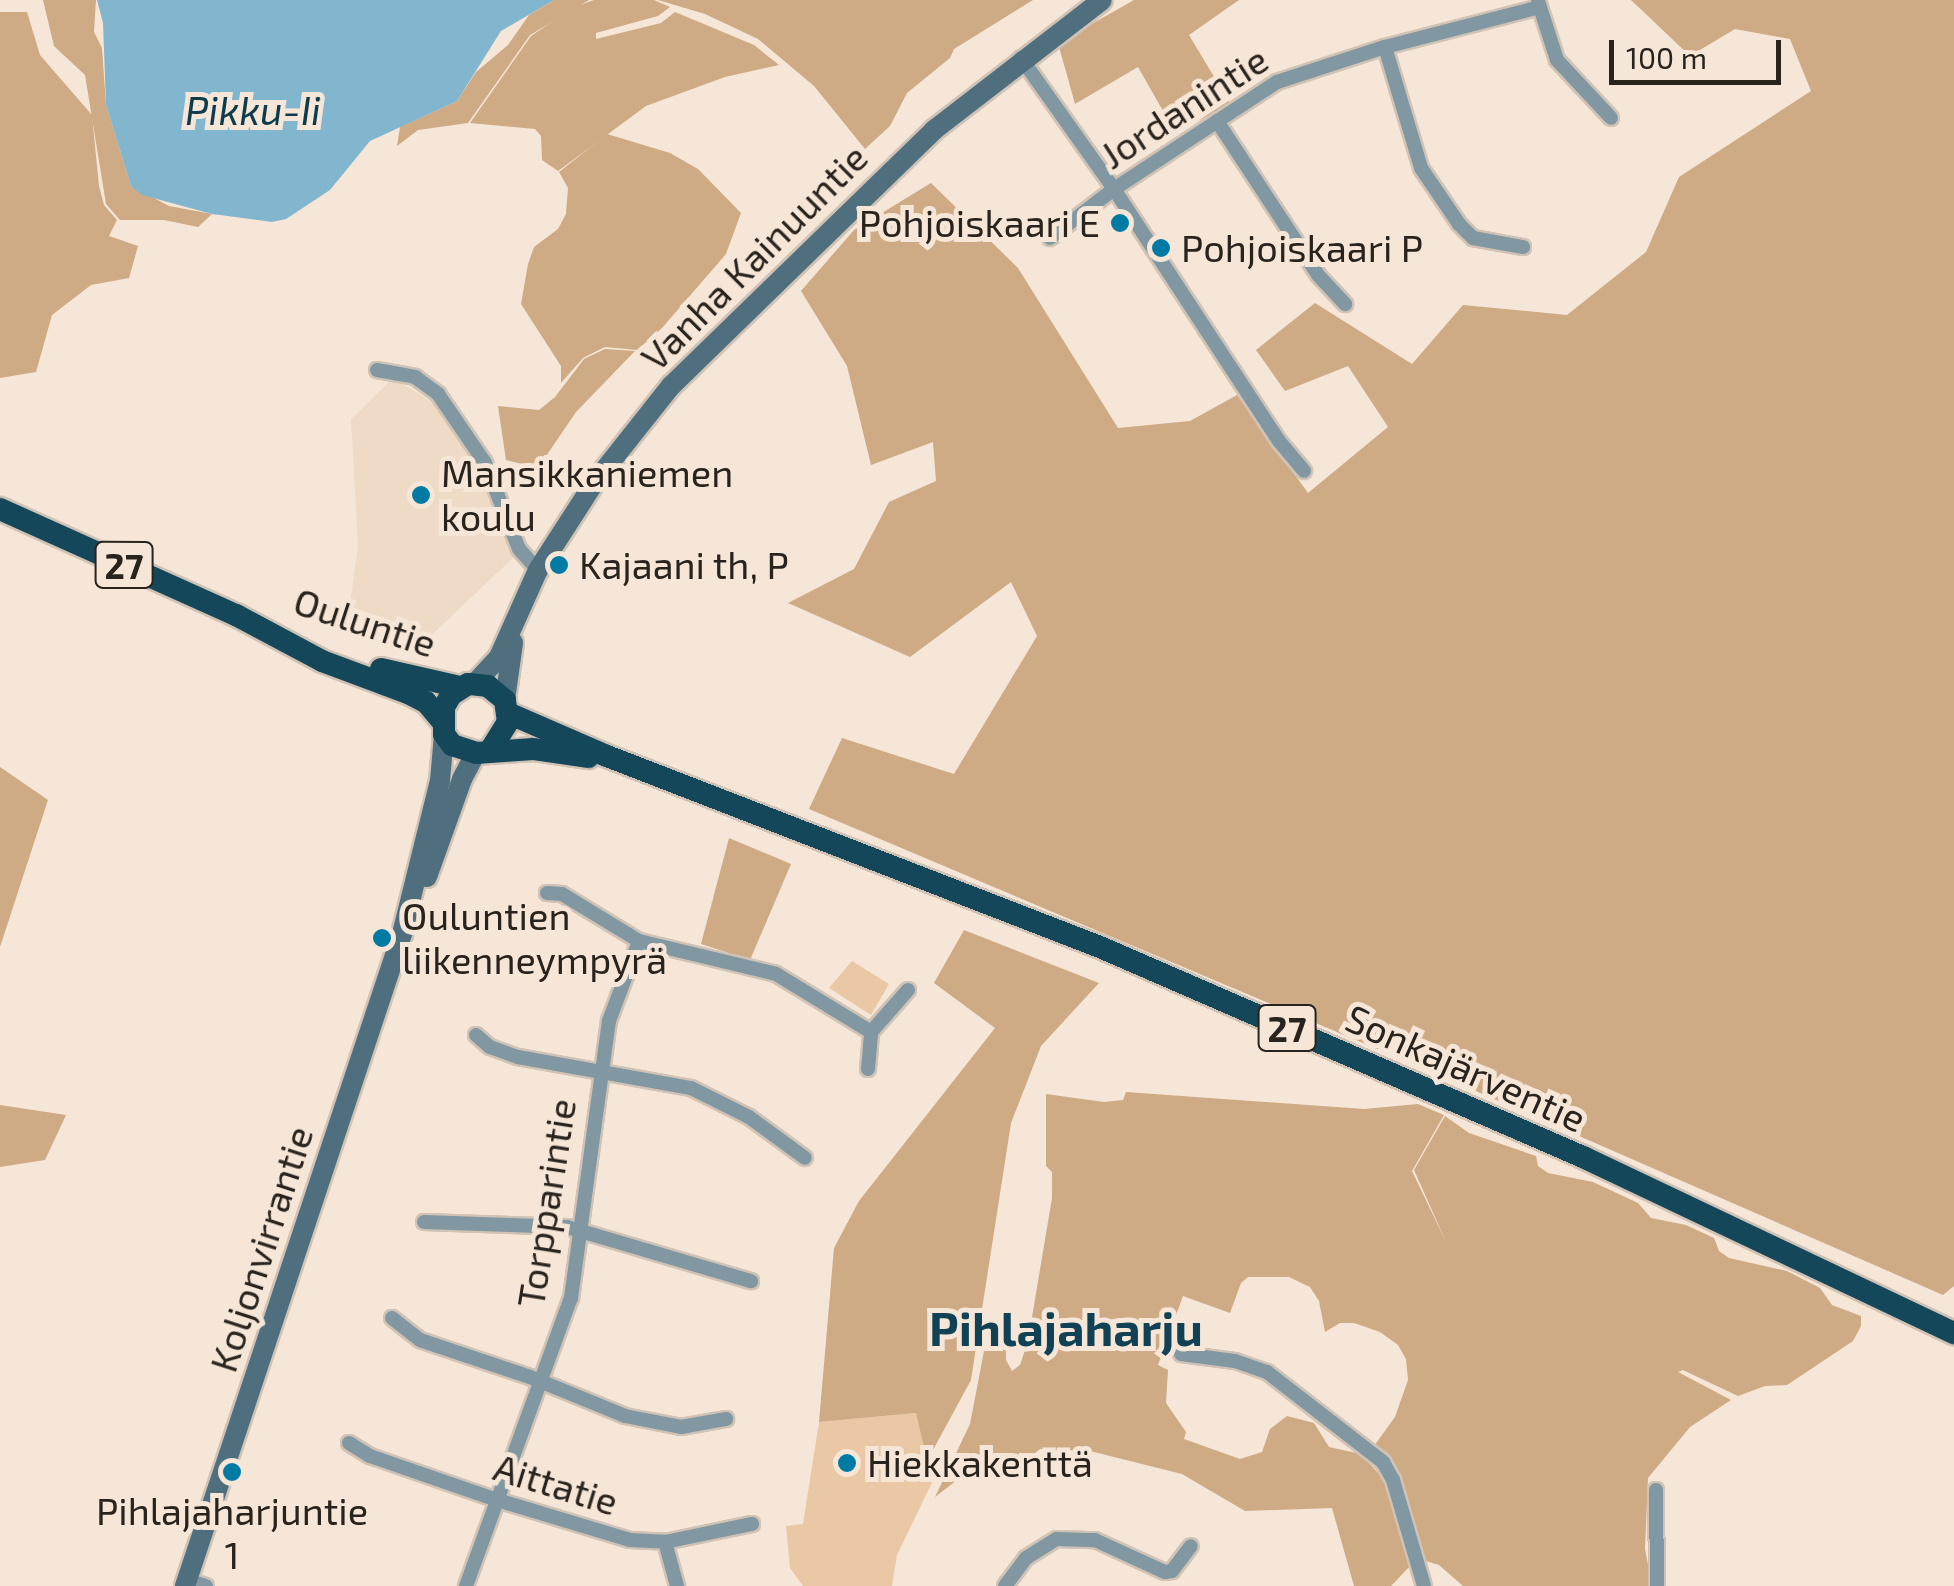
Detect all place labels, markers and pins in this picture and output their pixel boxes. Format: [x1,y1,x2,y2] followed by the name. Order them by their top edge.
[859,200,1100,246] place label: Pohjoiskaari E
[1109,212,1131,234] marker: Pohjoiskaari E
[1181,225,1423,271] place label: Pohjoiskaari P
[1150,237,1172,259] marker: Pohjoiskaari P
[441,450,733,540] place label: Mansikkaniemen koulu
[410,484,432,506] marker: Mansikkaniemen koulu
[579,542,790,588] place label: Kajaani th, P
[548,554,570,576] marker: Kajaani th, P
[402,893,667,982] place label: Ouluntien liikenneympyrä
[371,927,393,949] marker: Ouluntien liikenneympyrä
[867,1440,1093,1486] place label: Hiekkakenttä
[836,1452,858,1474] marker: Hiekkakenttä
[221,1461,243,1483] marker: Pihlajaharjuntie 1
[96,1488,368,1578] place label: Pihlajaharjuntie 1

